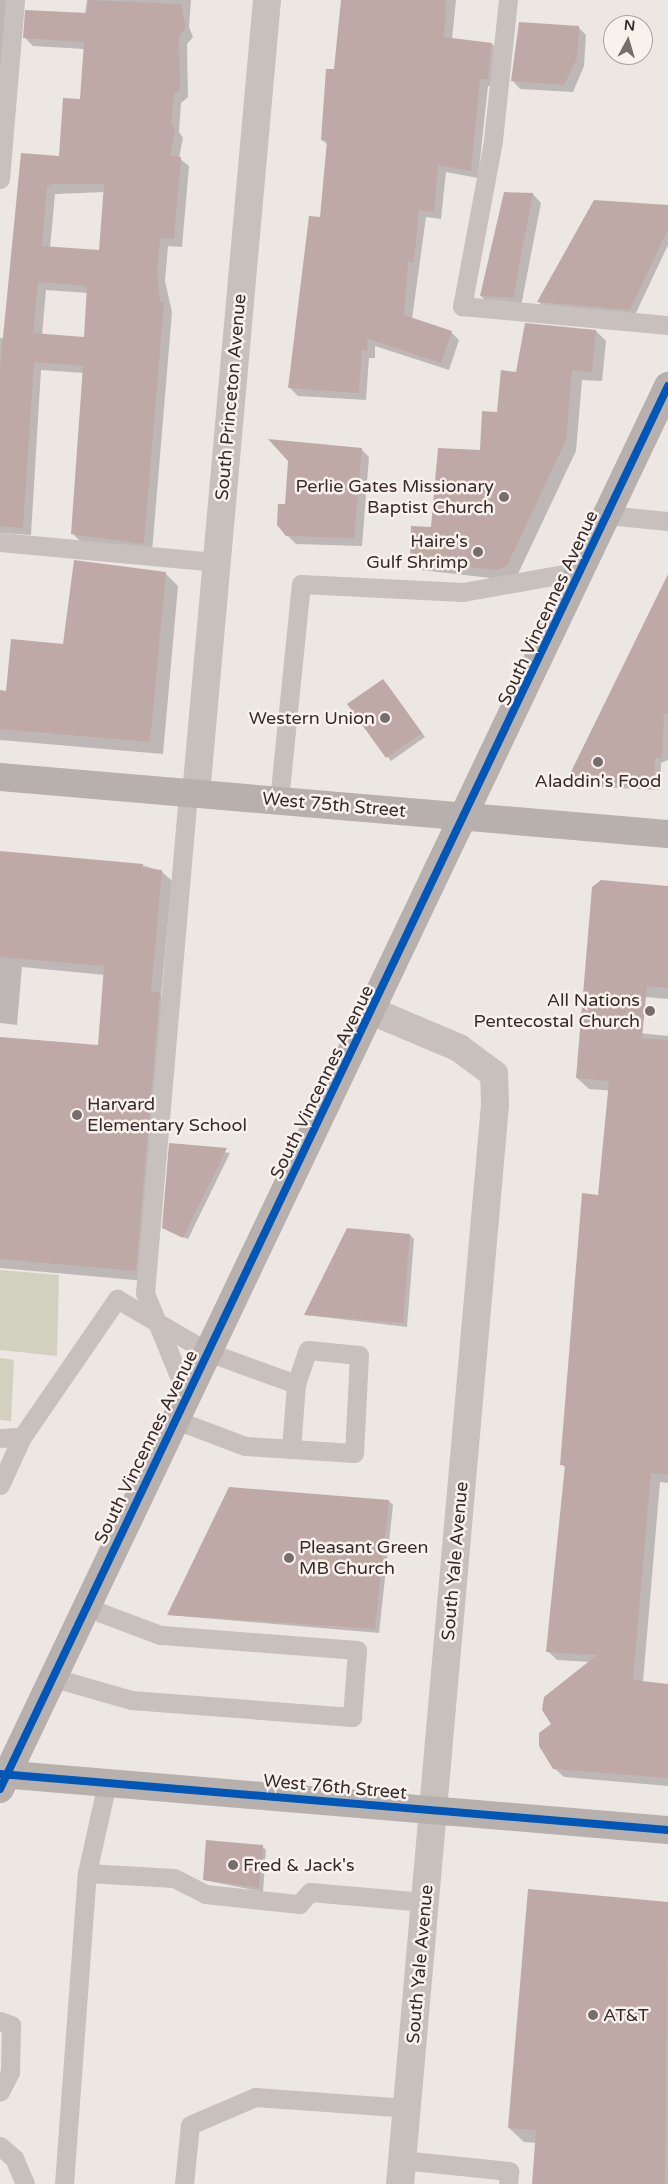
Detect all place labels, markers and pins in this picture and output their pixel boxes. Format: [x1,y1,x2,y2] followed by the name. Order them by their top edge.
[295,476,494,518] place label: Perlie Gates Missionary Baptist Church
[498,491,510,503] marker: Perlie Gates Missionary Baptist Church
[366,531,468,574] place label: Haire's Gulf Shrimp
[472,546,484,558] marker: Haire's Gulf Shrimp
[249,707,375,729] place label: Western Union
[379,712,391,724] marker: Western Union
[592,756,604,768] marker: Aladdin's Food
[535,770,661,792] place label: Aladdin's Food
[474,990,640,1032] place label: All Nations Pentecostal Church
[644,1005,656,1017] marker: All Nations Pentecostal Church
[87,1094,247,1136] place label: Harvard Elementary School
[71,1109,83,1121] marker: Harvard Elementary School
[299,1537,428,1580] place label: Pleasant Green MB Church
[283,1552,295,1564] marker: Pleasant Green MB Church
[243,1854,355,1876] place label: Fred & Jack's
[227,1859,239,1871] marker: Fred & Jack's
[603,2004,649,2026] place label: AT&T
[587,2009,599,2021] marker: AT&T

